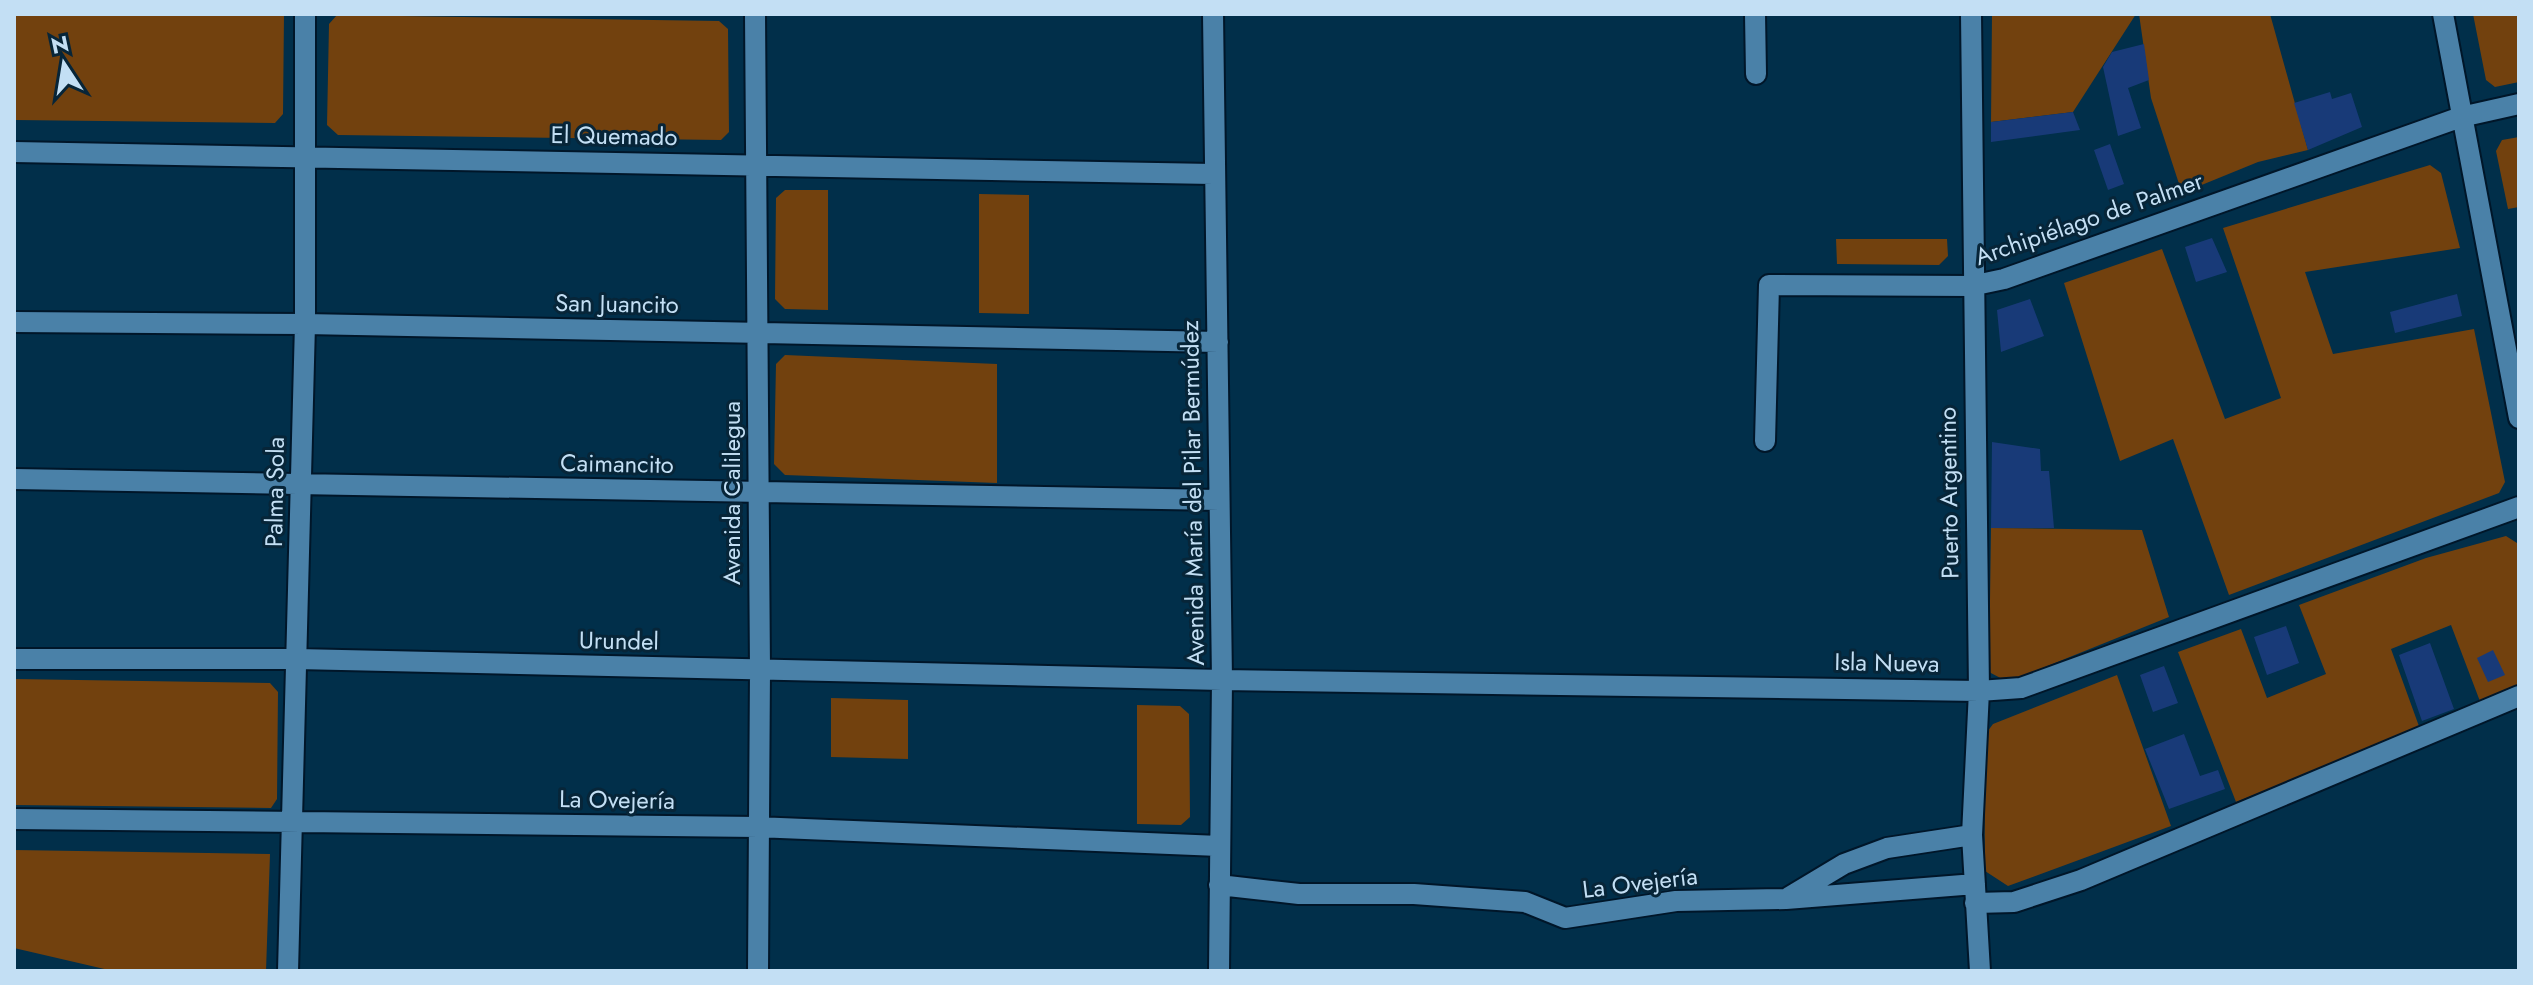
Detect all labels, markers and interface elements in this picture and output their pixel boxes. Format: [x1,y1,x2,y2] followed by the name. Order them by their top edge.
[24,24,104,104] north arrow
[48,27,72,62] text: N
[550,117,678,154] street label: El Quemado
[1970,163,2208,274] street label: Archipiélago de Palmer
[555,285,679,322] street label: San Juancito
[1172,320,1213,666] street label: Avenida María del Pilar Bermúdez
[714,401,749,585] street label: Avenida Calilegua
[1930,407,1967,579] street label: Puerto Argentino
[256,437,293,547] street label: Palma Sola
[560,445,674,482] street label: Caimancito
[579,622,659,659] street label: Urundel
[1834,644,1940,681] street label: Isla Nueva
[559,781,675,818] street label: La Ovejería
[1580,858,1700,907] street label: La Ovejería

